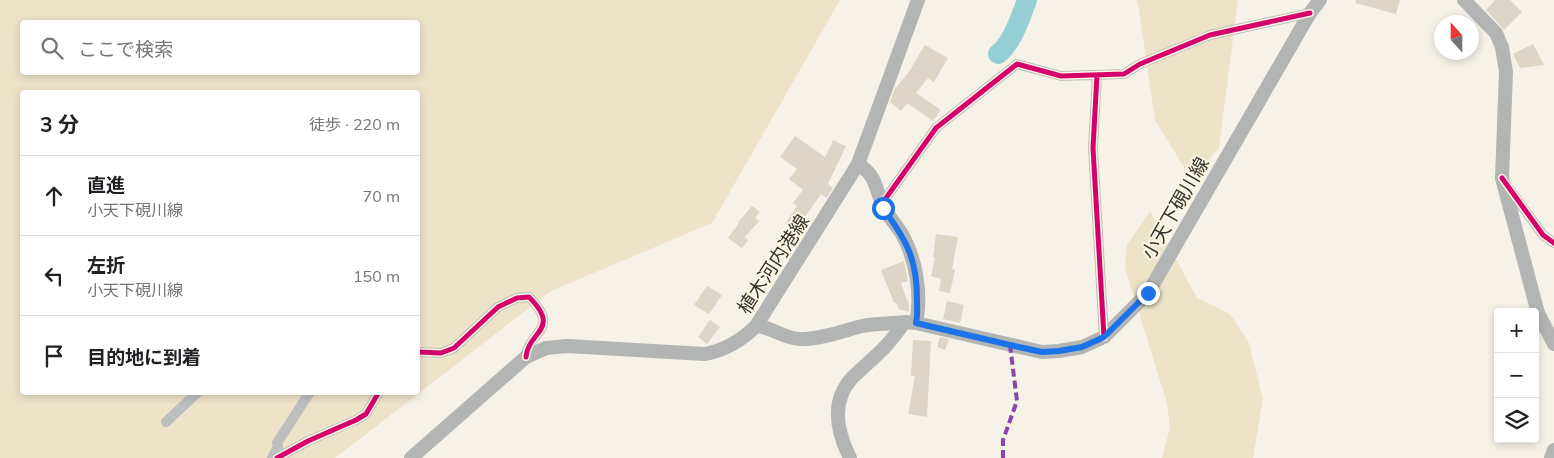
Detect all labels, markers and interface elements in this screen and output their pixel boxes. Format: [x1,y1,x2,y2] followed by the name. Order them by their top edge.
[1434,15,1479,60] north arrow
[20,20,420,75] search box
[38,34,66,62] icon: search
[78,37,173,61] text: ここで検索
[40,111,79,137] text: 3 分
[309,114,400,134] text: 徒歩 · 220 m
[1136,153,1214,263] street label: 小天下硯川線
[87,173,125,197] text: 直進
[40,182,68,210] icon: ahead
[363,186,400,206] text: 70 m
[872,197,895,220] route start
[87,200,183,220] text: 小天下硯川線
[732,210,814,318] street label: 植木河内港線
[87,253,125,277] text: 左折
[40,262,68,290] icon: left
[353,266,400,286] text: 150 m
[87,280,183,300] text: 小天下硯川線
[1137,282,1160,305] route end
[1494,308,1539,443] map controls
[1494,308,1539,353] button: +
[40,342,68,370] icon: arrive
[87,345,201,369] text: 目的地に到着
[1494,353,1539,398] button: −
[1494,398,1539,443] button: layers

